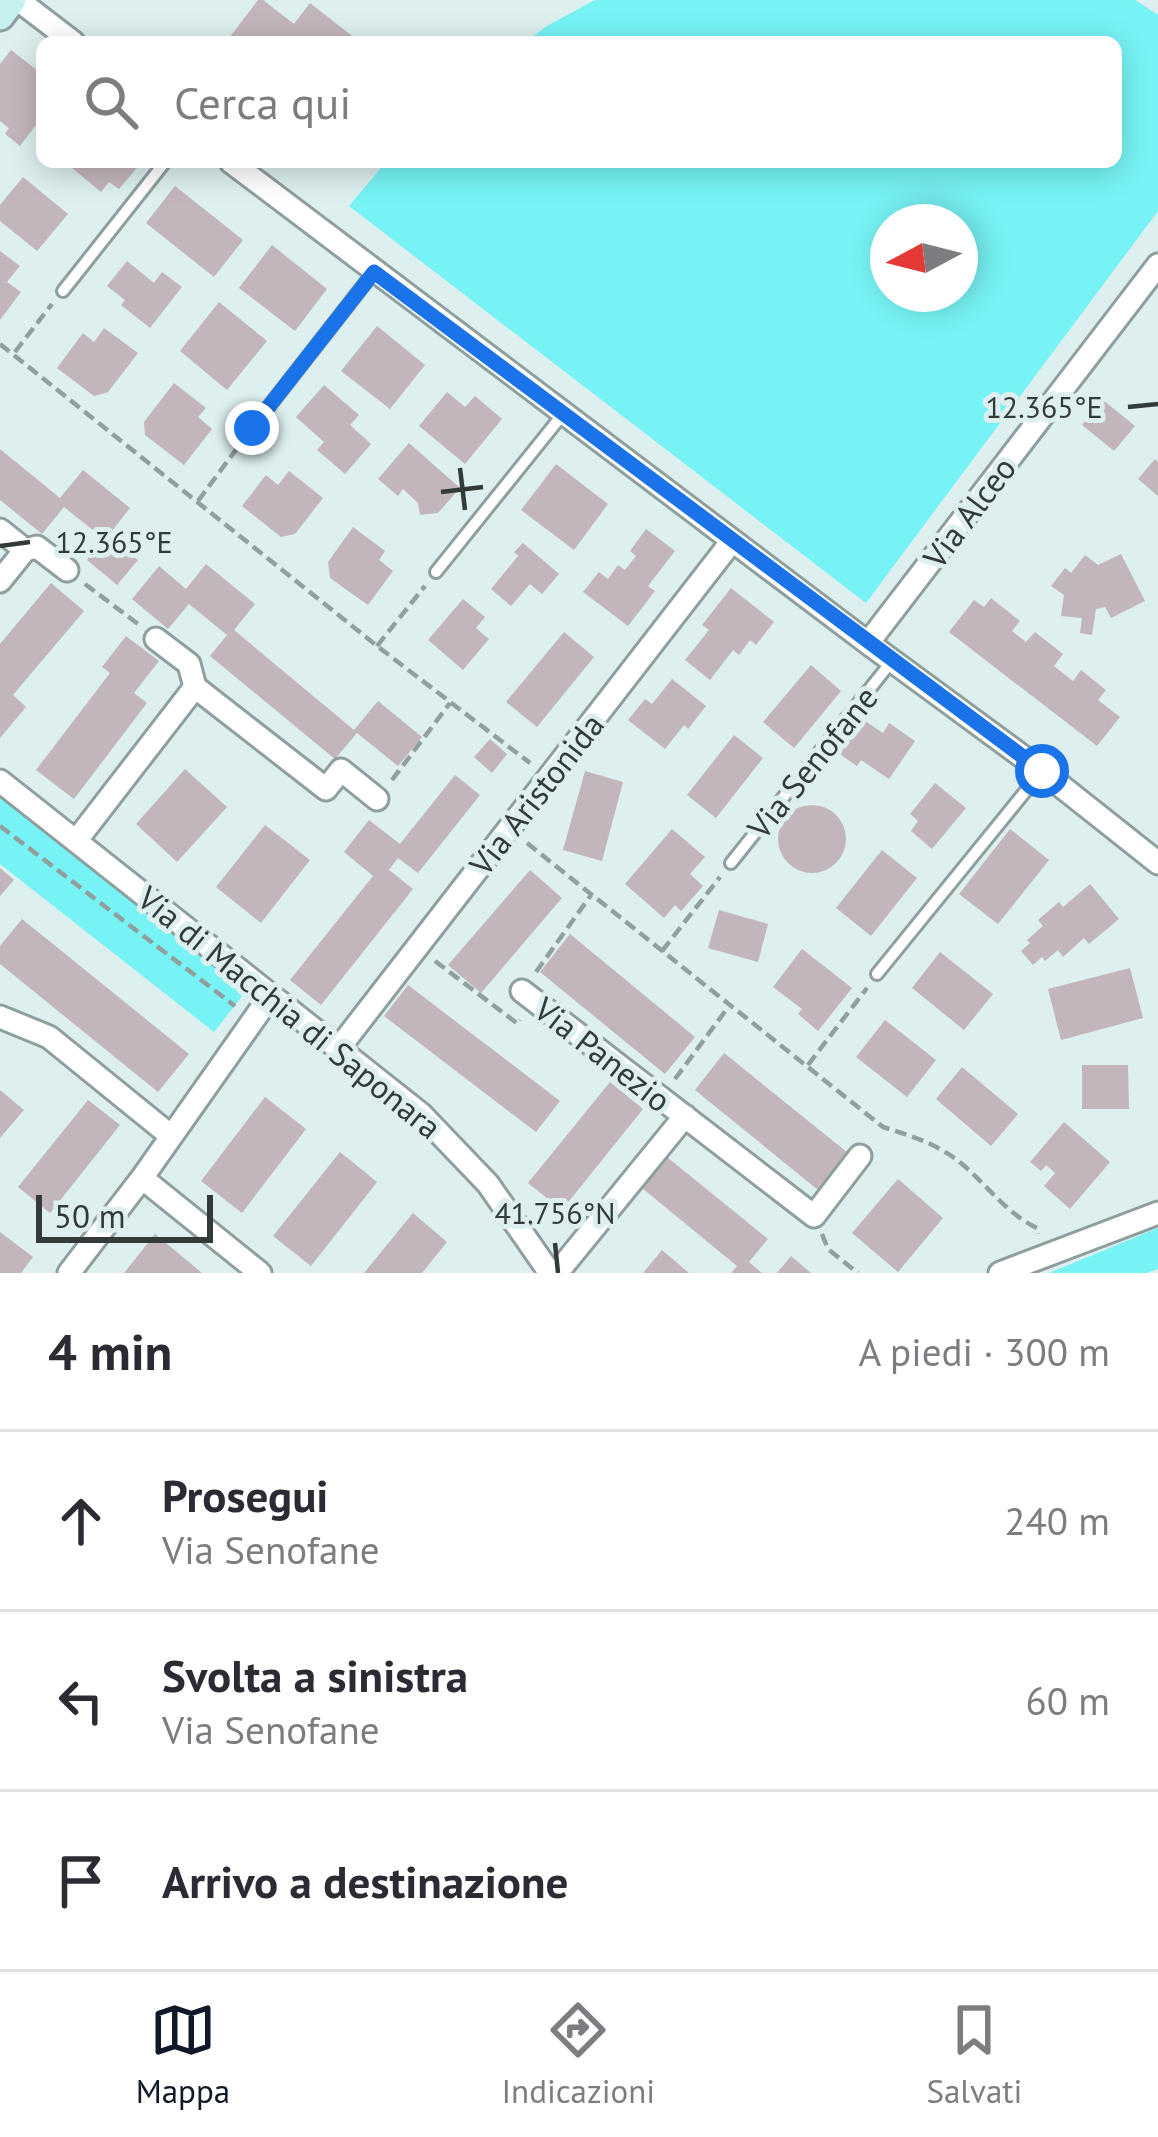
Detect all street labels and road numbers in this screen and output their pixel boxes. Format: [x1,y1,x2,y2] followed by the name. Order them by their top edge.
[912,448,1025,577] street label: Via Alceo
[737,677,887,848] street label: Via Senofane
[459,704,613,885] street label: Via Aristonida
[129,876,451,1148] street label: Via di Macchia di Saponara
[525,987,680,1121] street label: Via Panezio

